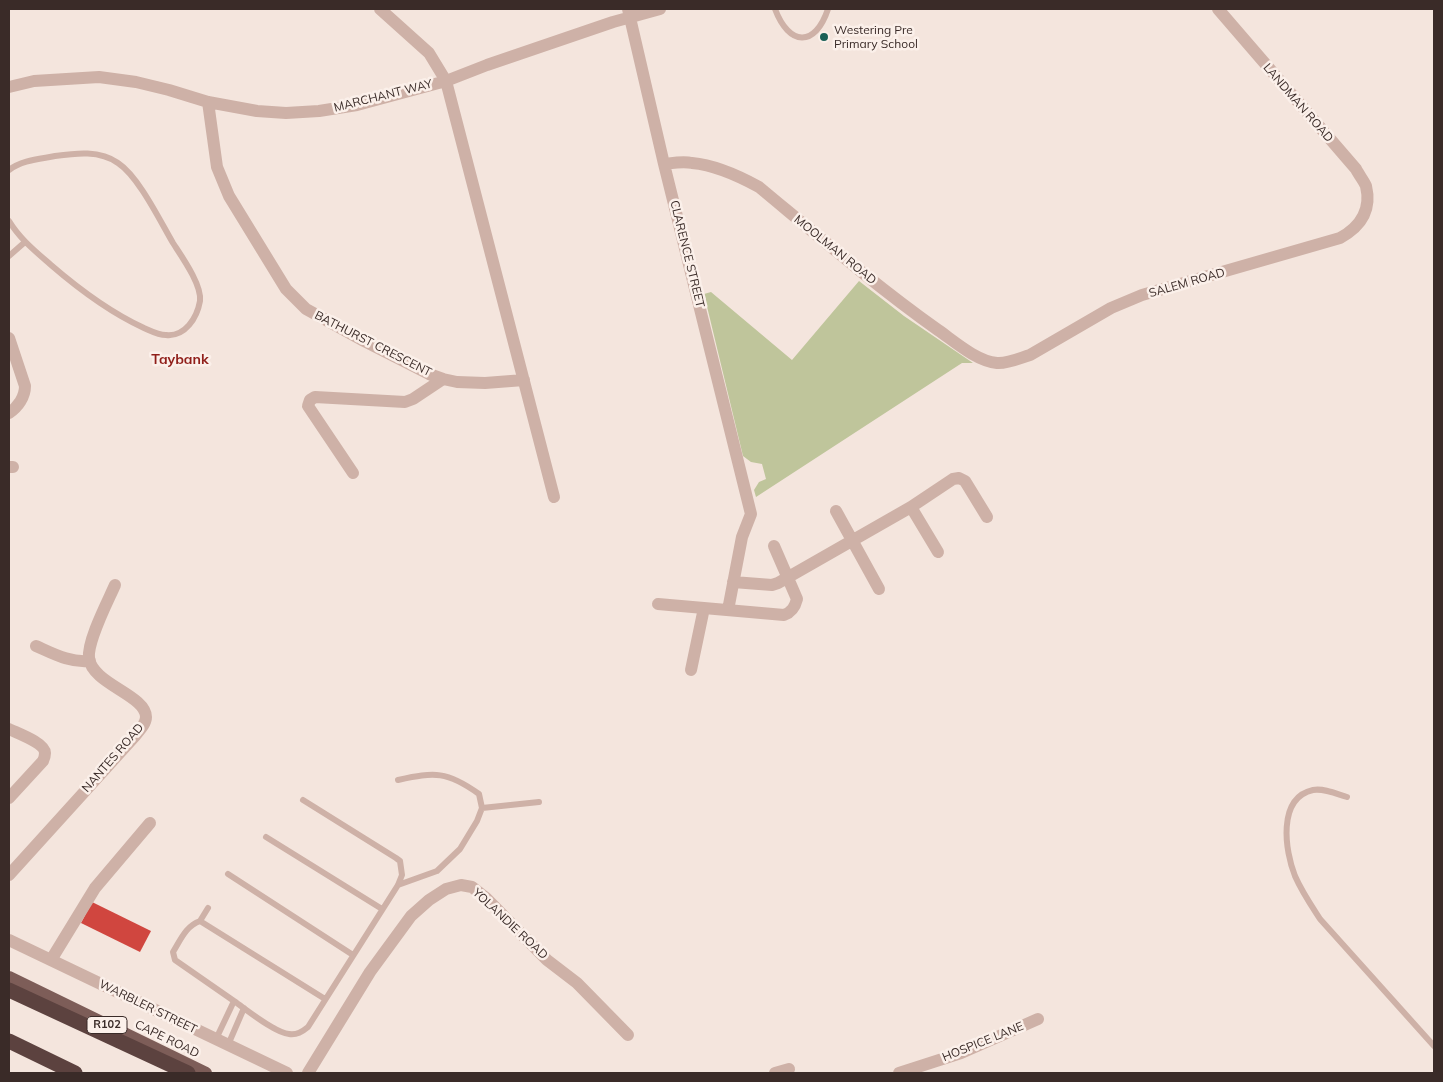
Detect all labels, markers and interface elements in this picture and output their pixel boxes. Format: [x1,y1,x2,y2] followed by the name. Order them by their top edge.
[834,23,918,51] place label: Westering Pre Primary School
[818,31,830,43] marker: Westering Pre Primary School
[1260,61,1336,145] street label: LANDMAN ROAD
[332,77,434,115] street label: MARCHANT WAY
[667,199,707,309] street label: CLARENCE STREET
[791,212,879,288] street label: MOOLMAN ROAD
[1147,265,1227,301] street label: SALEM ROAD
[312,308,434,380] street label: BATHURST CRESCENT
[151,352,209,368] district label: Taybank
[79,721,147,795] street label: NANTES ROAD
[469,885,551,963] street label: YOLANDIE ROAD
[97,977,199,1037] street label: WARBLER STREET
[87,1016,127,1034] road number: R102
[132,1017,202,1061] street label: CAPE ROAD
[940,1019,1026,1065] street label: HOSPICE LANE

